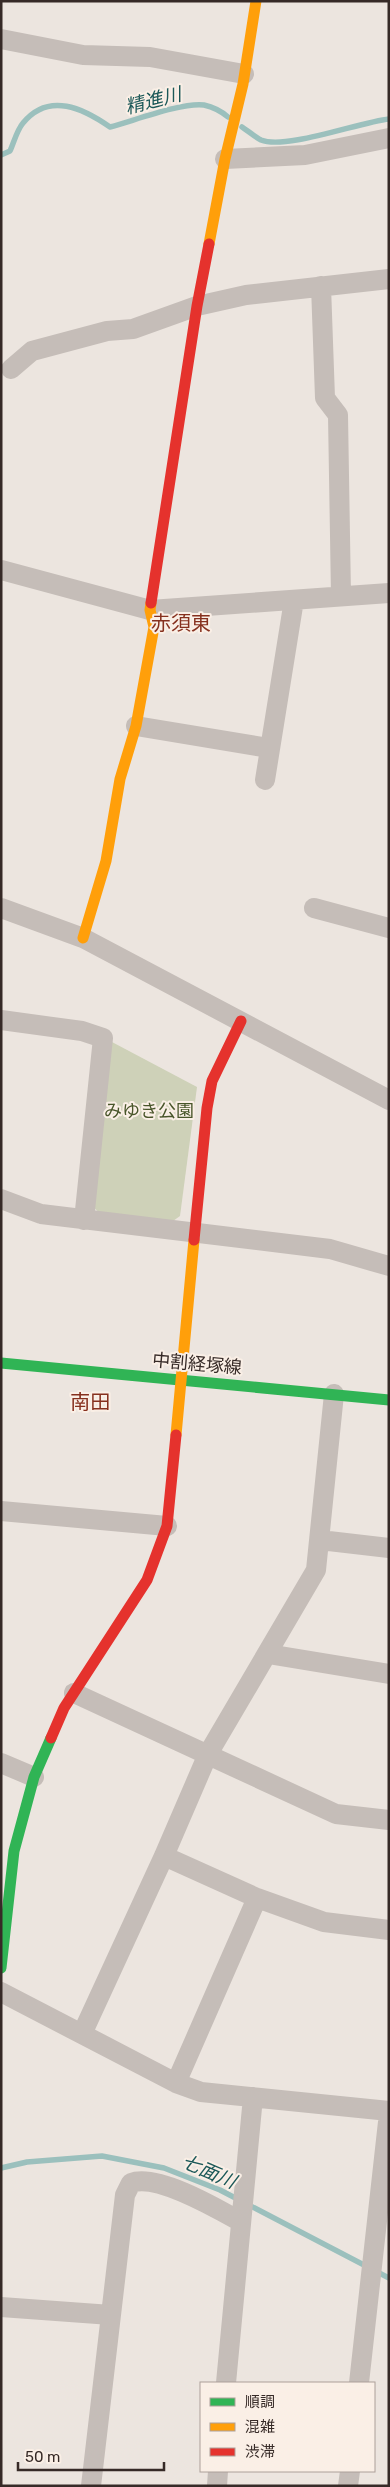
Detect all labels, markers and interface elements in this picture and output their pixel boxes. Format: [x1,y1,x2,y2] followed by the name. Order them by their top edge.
[123,82,185,119] water label: 精進川
[151,611,211,635] district label: 赤須東
[104,1100,194,1122] park label: みゆき公園
[151,1349,243,1379] street label: 中割経塚線
[70,1390,110,1414] district label: 南田
[178,2150,241,2194] water label: 七面川
[200,2382,375,2472] legend
[245,2393,275,2411] text: 順調
[245,2418,275,2436] text: 混雑
[18,2440,164,2472] scale bar
[245,2443,275,2461] text: 渋滞
[25,2448,60,2466] text: 50 m

